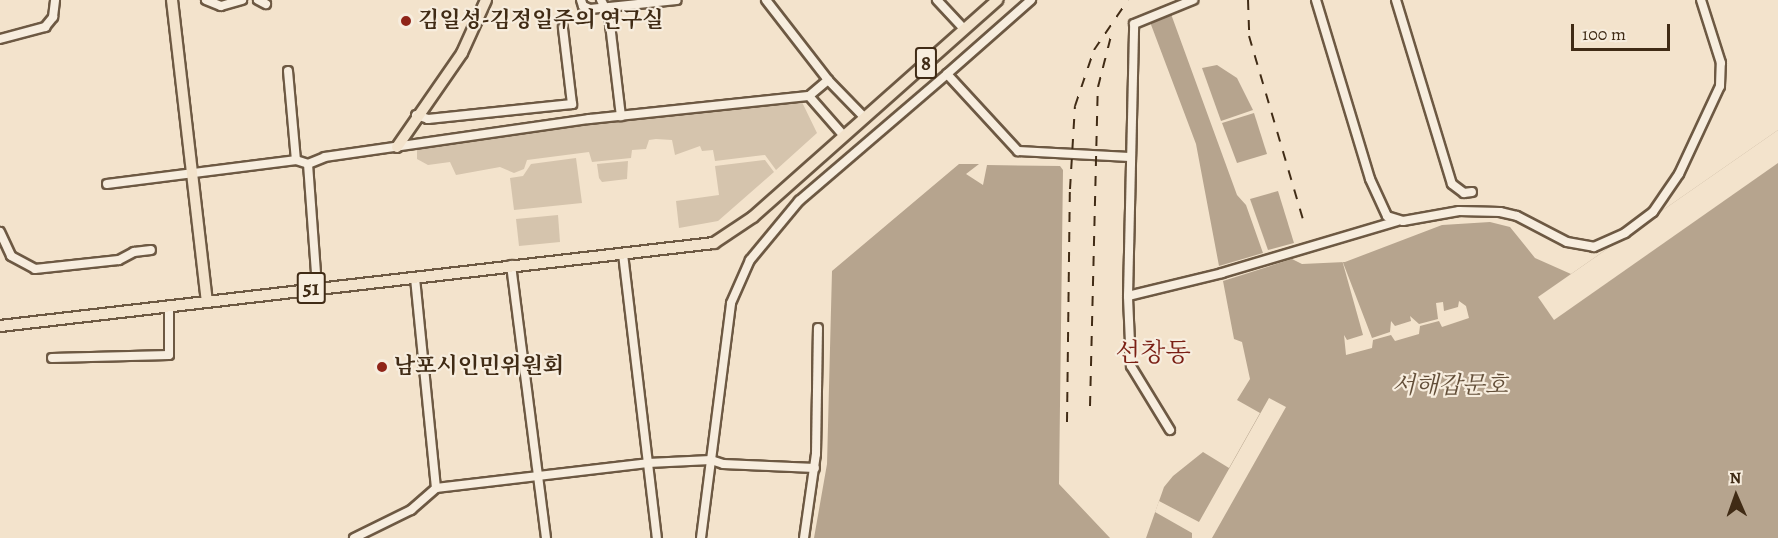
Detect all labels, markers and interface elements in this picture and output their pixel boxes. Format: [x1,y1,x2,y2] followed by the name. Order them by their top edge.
[418,8,663,34] place label: 김일성-김정일주의 연구실
[1574,12,1673,50] scale bar
[399,14,413,28] marker: 김일성-김정일주의 연구실
[1582,22,1626,46] text: 100 m
[914,45,938,81] road number: 8
[296,270,326,306] road number: 51
[1115,337,1191,369] district label: 선창동
[394,354,564,380] place label: 남포시인민위원회
[375,360,389,374] marker: 남포시인민위원회
[1392,372,1508,400] water label: 서해갑문호
[1706,466,1766,526] north arrow
[1729,467,1742,489] text: N

